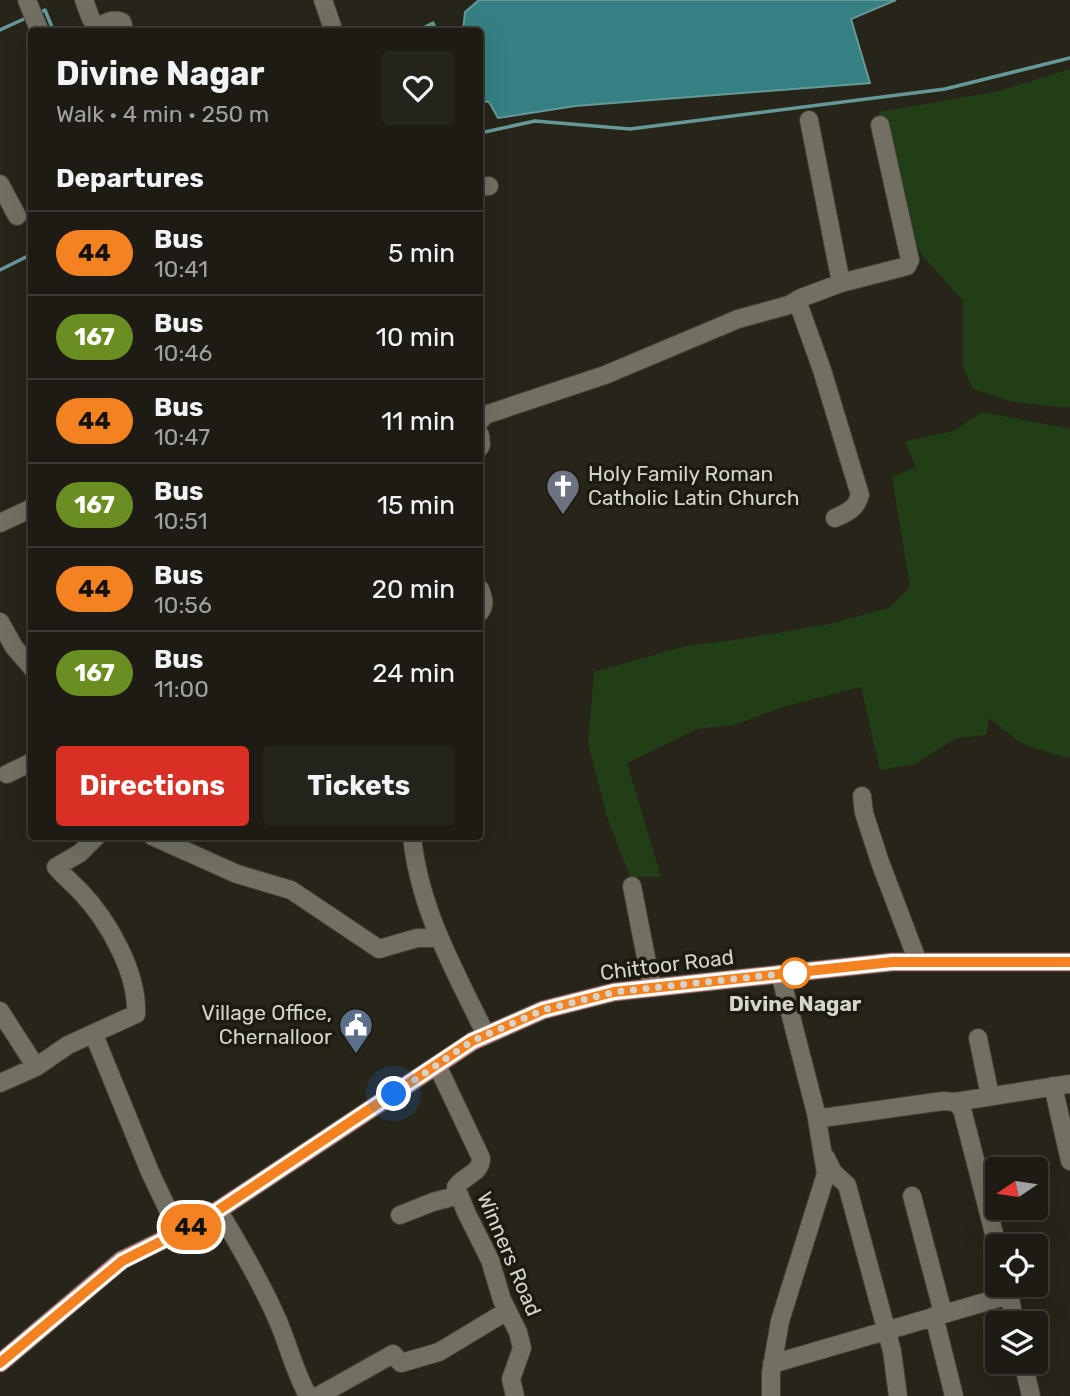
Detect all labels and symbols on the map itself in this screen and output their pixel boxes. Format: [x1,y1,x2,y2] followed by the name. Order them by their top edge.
[588,461,800,510] place label: Holy Family Roman Catholic Latin Church
[544,467,582,516] church icon: Holy Family Roman Catholic Latin Church
[599,944,735,985] street label: Chittoor Road
[780,958,810,988] marker: Divine Nagar
[729,991,862,1016] place label: Divine Nagar
[201,1000,332,1049] place label: Village Office, Chernalloor
[337,1006,375,1055] public building icon: Village Office, Chernalloor
[376,1076,411,1111] your location
[985,1157,1048,1220] north arrow
[472,1188,547,1320] street label: Winners Road
[160,1204,222,1250] line badge: 44

